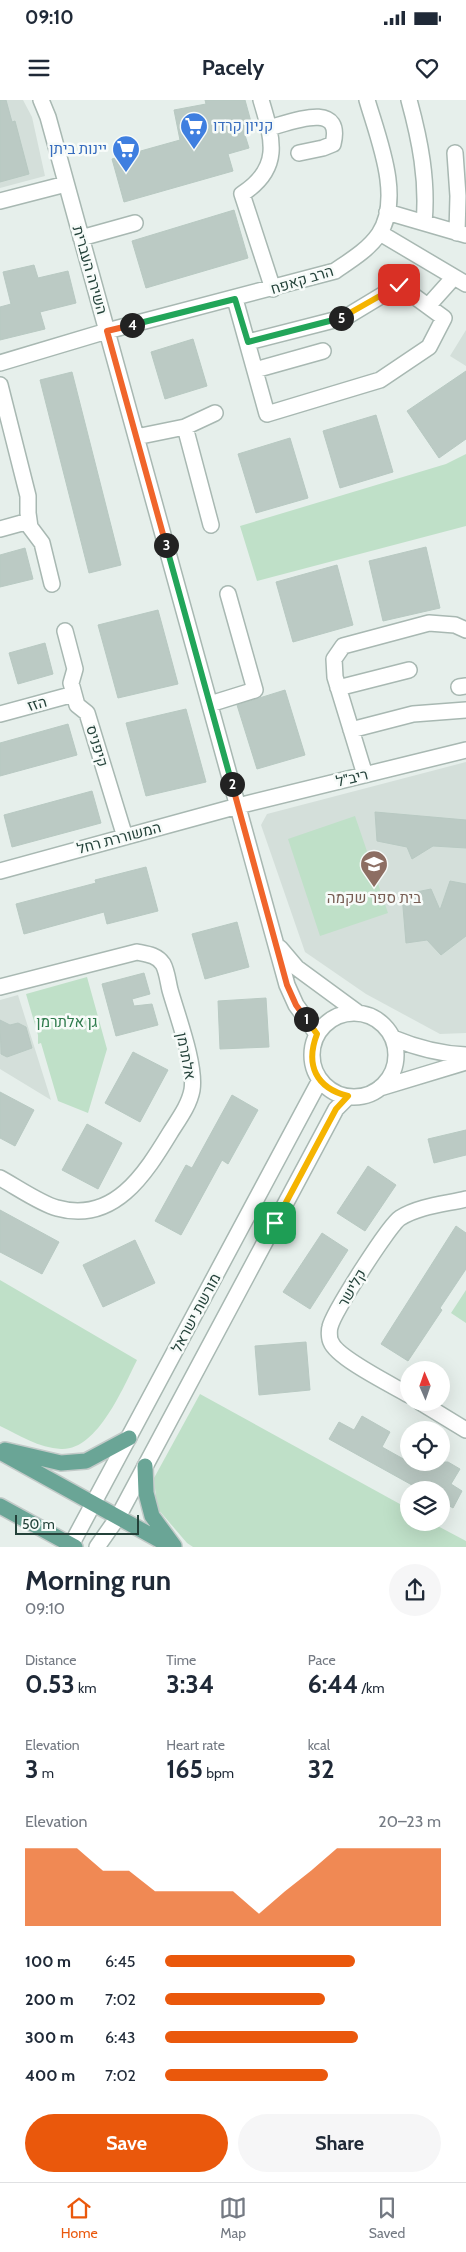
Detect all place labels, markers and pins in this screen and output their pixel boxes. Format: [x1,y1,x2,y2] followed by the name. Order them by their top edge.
[179,111,209,150] supermarket icon: קניון קרדו
[213,117,273,135] place label: קניון קרדו
[111,134,141,173] supermarket icon: יינות ביתן
[49,140,107,158] place label: יינות ביתן
[378,264,420,306] pin
[328,306,354,330] pin: 5
[120,312,144,338] pin: 4
[154,532,178,558] pin: 3
[220,772,244,796] pin: 2
[359,849,389,888] school or university icon: בית ספר שקמה
[327,889,421,907] place label: בית ספר שקמה
[294,1006,318,1032] pin: 1
[254,1202,296,1244] pin

